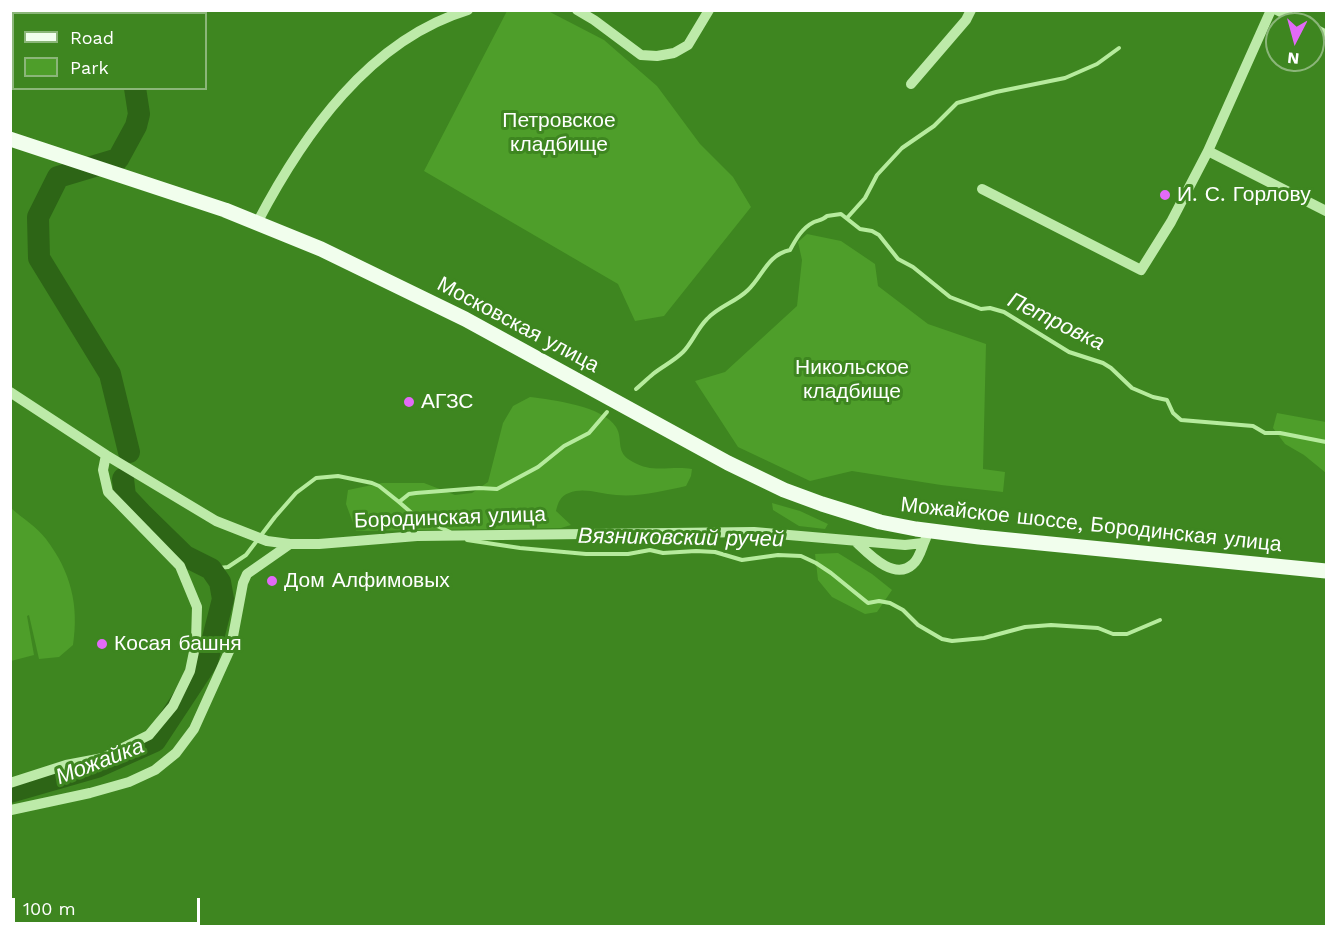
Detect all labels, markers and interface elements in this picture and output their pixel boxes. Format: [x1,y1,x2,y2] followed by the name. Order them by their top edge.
[12,12,207,90] legend
[1265,12,1325,72] north arrow
[70,27,114,48] text: Road
[1286,48,1300,68] text: N
[70,57,109,78] text: Park
[502,108,616,158] park label: Петровское кладбище
[1177,182,1311,208] place label: И. С. Горлову
[1158,188,1172,202] marker: И. С. Горлову
[433,272,603,378] street label: Московская улица
[1003,287,1109,357] water label: Петровка
[795,355,909,405] park label: Никольское кладбище
[421,389,474,415] place label: АГЗС
[402,395,416,409] marker: АГЗС
[899,492,1283,558] street label: Можайское шоссе, Бородинская улица
[354,502,546,534] street label: Бородинская улица
[578,523,784,553] water label: Вязниковский ручей
[284,568,450,594] place label: Дом Алфимовых
[265,574,279,588] marker: Дом Алфимовых
[114,631,242,657] place label: Косая башня
[95,637,109,651] marker: Косая башня
[52,733,148,791] water label: Можайка
[15,886,202,924] scale bar
[23,898,76,919] text: 100 m

